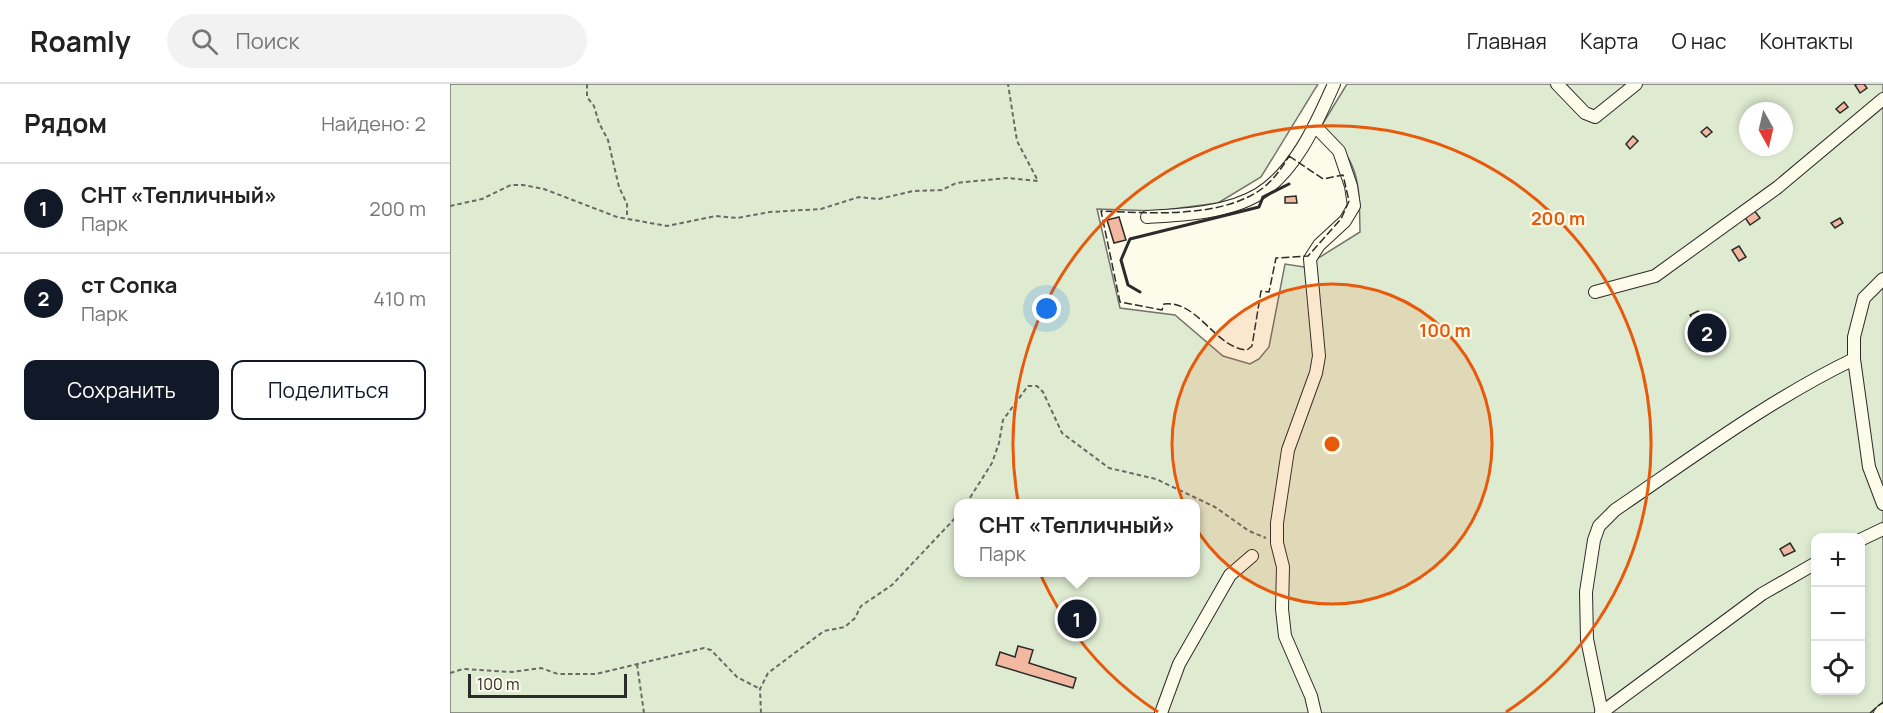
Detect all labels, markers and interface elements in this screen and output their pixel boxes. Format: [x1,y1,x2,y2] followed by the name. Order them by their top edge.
[167,14,587,68] search box
[30,22,131,60] text: Roamly
[188,25,221,58] icon: search
[236,26,299,56] text: Поиск
[1467,27,1547,55] text: Главная
[1580,27,1638,55] text: Карта
[1671,27,1727,55] text: О нас
[1760,27,1853,55] text: Контакты
[1739,102,1793,156] north arrow
[24,105,107,141] text: Рядом
[321,110,426,137] text: Найдено: 2
[81,180,277,210] text: СНТ «Тепличный»
[39,195,48,222] text: 1
[369,195,426,222] text: 200 m
[1531,206,1585,230] text: 200 m
[81,210,128,237] text: Парк
[81,270,177,300] text: ст Сопка
[38,285,49,312] text: 2
[373,285,426,312] text: 410 m
[1032,294,1061,323] your location
[81,300,128,327] text: Парк
[1688,310,1726,356] pin: 2
[1419,318,1471,342] text: 100 m
[24,360,219,420] button: Сохранить
[231,360,426,420] button: Поделиться
[1322,434,1342,454] centre of rings
[954,499,1200,577] popup
[979,510,1175,540] text: СНТ «Тепличный»
[1811,533,1865,695] map controls
[1811,533,1865,587] button: +
[979,540,1026,567] text: Парк
[1811,587,1865,641] button: −
[1058,596,1096,642] pin: 1
[1811,641,1865,695] button: locate
[468,671,627,698] scale bar
[477,673,520,695] text: 100 m

